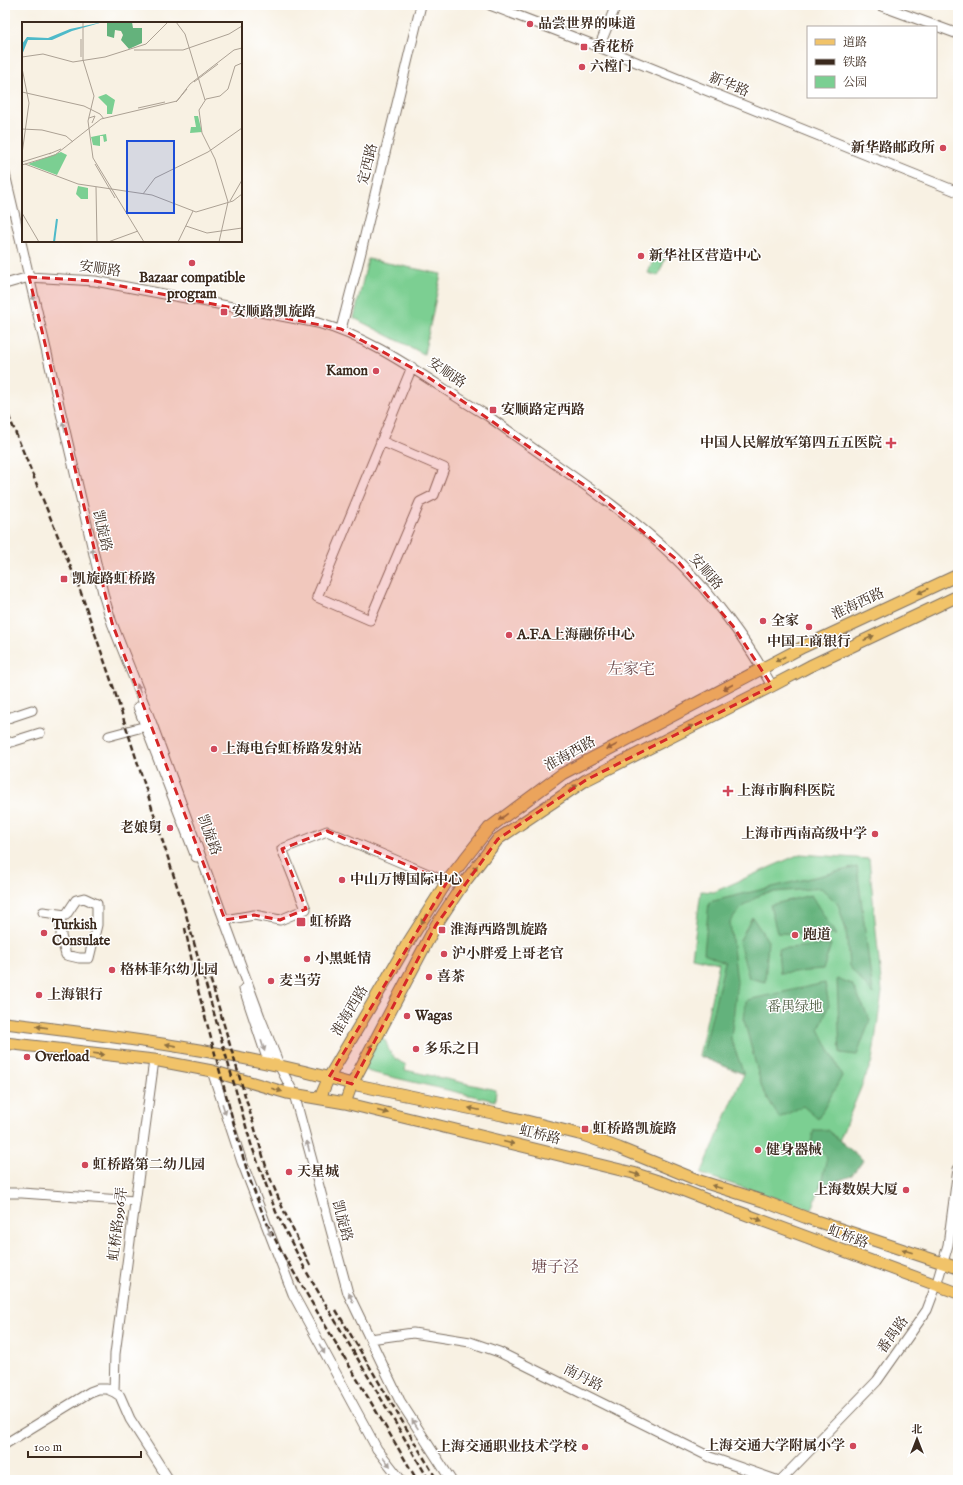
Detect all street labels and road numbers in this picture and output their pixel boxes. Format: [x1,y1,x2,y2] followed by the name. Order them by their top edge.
[706,69,752,101] street label: 新华路
[354,141,382,187] street label: 定西路
[78,257,122,281] street label: 安顺路
[425,354,469,392] street label: 安顺路
[89,509,115,553] street label: 凯旋路
[685,550,727,594] street label: 安顺路
[829,584,887,624] street label: 淮海西路
[541,733,599,775] street label: 淮海西路
[193,812,225,858] street label: 凯旋路
[328,982,372,1040] street label: 淮海西路
[517,1121,563,1149] street label: 虹桥路
[105,1186,131,1262] street label: 虹桥路996弄
[328,1198,356,1244] street label: 凯旋路
[825,1221,871,1253] street label: 虹桥路
[873,1313,913,1357] street label: 番禺路
[560,1360,606,1396] street label: 南丹路

